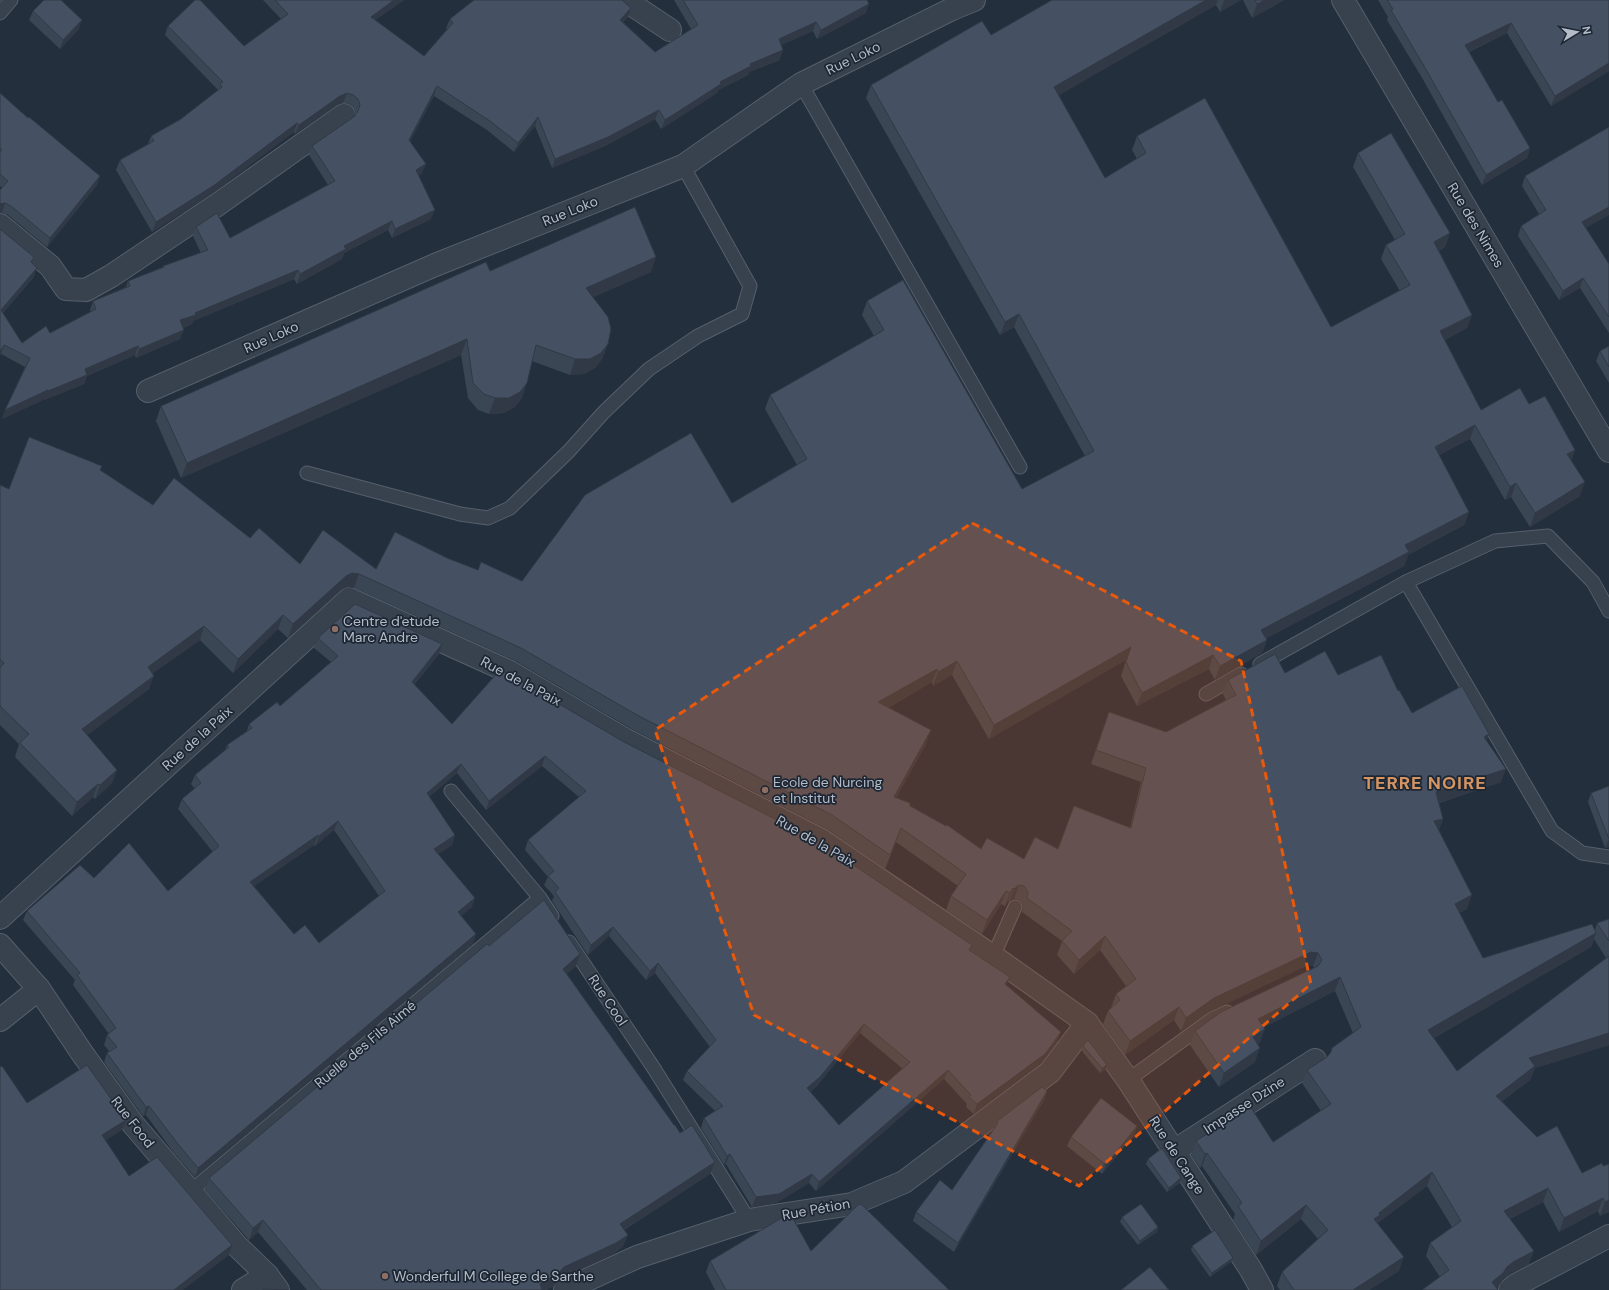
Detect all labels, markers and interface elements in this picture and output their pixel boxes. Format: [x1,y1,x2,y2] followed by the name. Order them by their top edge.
[1557,12,1597,52] north arrow
[1579,25,1594,35] text: N
[823,37,883,79] street label: Rue Loko
[1444,179,1508,271] street label: Rue des Nimes
[540,192,600,230] street label: Rue Loko
[241,317,301,357] street label: Rue Loko
[343,612,440,646] place label: Centre d'etude Marc Andre
[330,624,340,634] marker: Centre d'etude Marc Andre
[478,652,564,710] street label: Rue de la Paix
[158,702,236,774] street label: Rue de la Paix
[1363,771,1487,795] district label: TERRE NOIRE
[773,773,882,807] place label: Ecole de Nurcing et Institut
[760,785,770,795] marker: Ecole de Nurcing et Institut
[773,811,859,871] street label: Rue de la Paix
[584,971,632,1029] street label: Rue Cool
[310,996,420,1092] street label: Ruelle des Fils Aimé
[1200,1072,1288,1138] street label: Impasse Dzine
[107,1093,159,1151] street label: Rue Food
[1145,1113,1209,1198] street label: Rue de Cange
[781,1194,851,1224] street label: Rue Pétion
[393,1267,594,1285] place label: Wonderful M College de Sarthe
[380,1271,390,1281] marker: Wonderful M College de Sarthe

